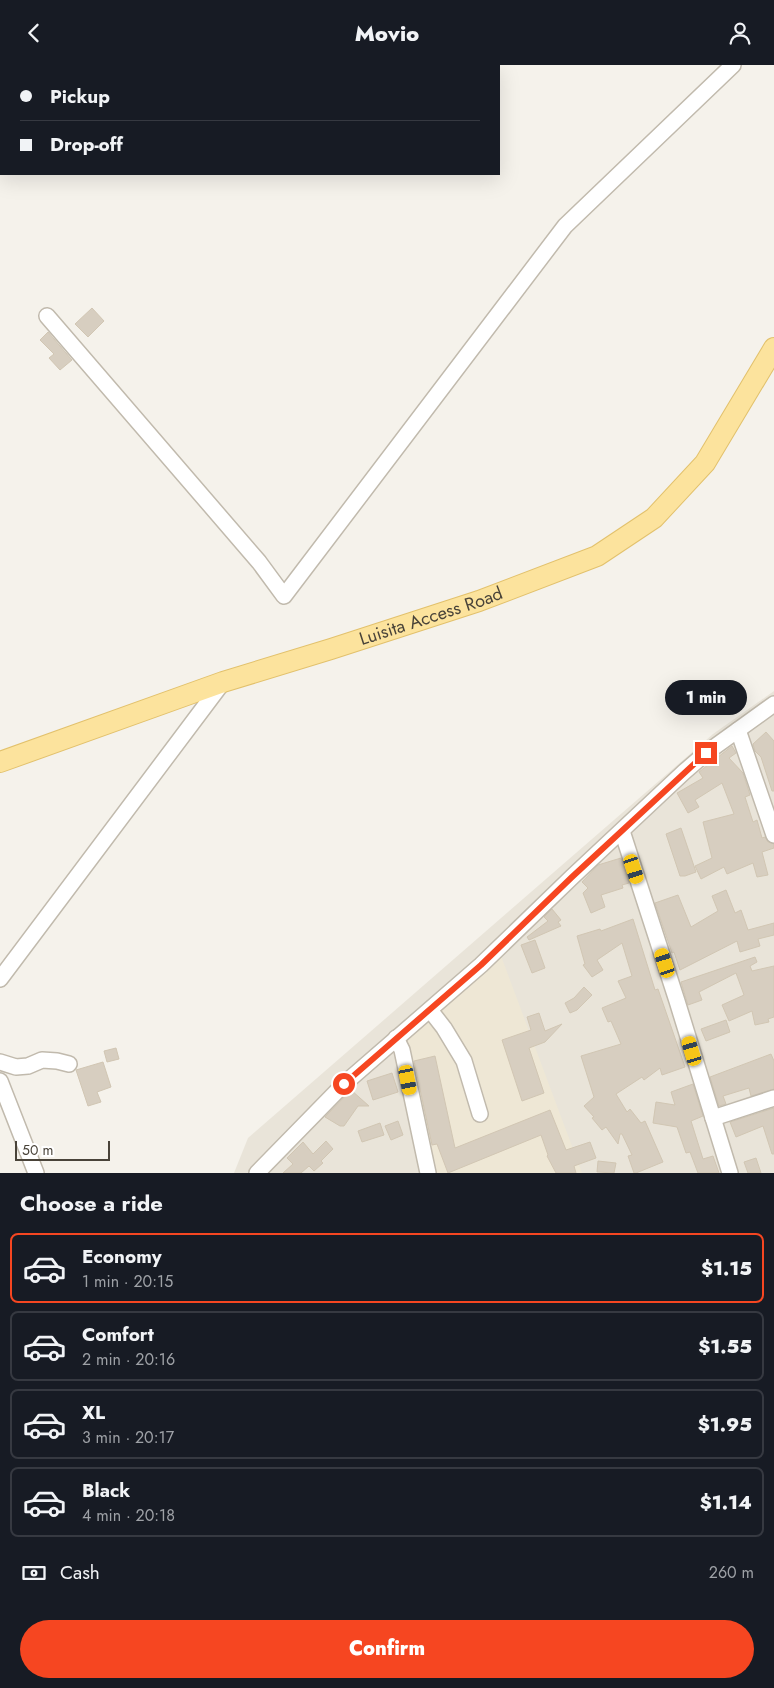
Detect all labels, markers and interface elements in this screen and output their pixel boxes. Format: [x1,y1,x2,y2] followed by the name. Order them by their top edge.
[355,17,419,49] text: Movio
[20,19,48,47] icon: back
[726,19,754,47] icon: person
[50,83,110,110] text: Pickup
[50,131,123,158] text: Drop-off
[356,580,506,652] street label: Luisita Access Road
[665,681,747,715] callout: 1 min
[686,686,726,709] text: 1 min
[695,742,717,764] route end
[622,852,645,886] car
[653,946,676,980] car
[680,1034,703,1068] car
[397,1064,418,1096] car
[333,1073,355,1095] route start
[15,1138,110,1161] scale bar
[22,1140,53,1160] text: 50 m
[20,1187,163,1219] text: Choose a ride
[82,1243,162,1270] text: Economy
[22,1246,67,1291] icon: car
[701,1255,752,1282] text: $1.15
[82,1270,173,1293] text: 1 min · 20:15
[82,1321,154,1348] text: Comfort
[22,1324,67,1369] icon: car
[698,1333,752,1360] text: $1.55
[82,1348,175,1371] text: 2 min · 20:16
[82,1399,105,1426] text: XL
[22,1402,67,1447] icon: car
[698,1411,752,1438] text: $1.95
[82,1426,174,1449] text: 3 min · 20:17
[82,1477,130,1504] text: Black
[22,1480,67,1525] icon: car
[700,1489,752,1516] text: $1.14
[82,1504,175,1527] text: 4 min · 20:18
[20,1559,48,1587] icon: cash
[60,1559,100,1586] text: Cash
[709,1561,754,1584] text: 260 m
[20,1620,754,1678] button: Confirm

